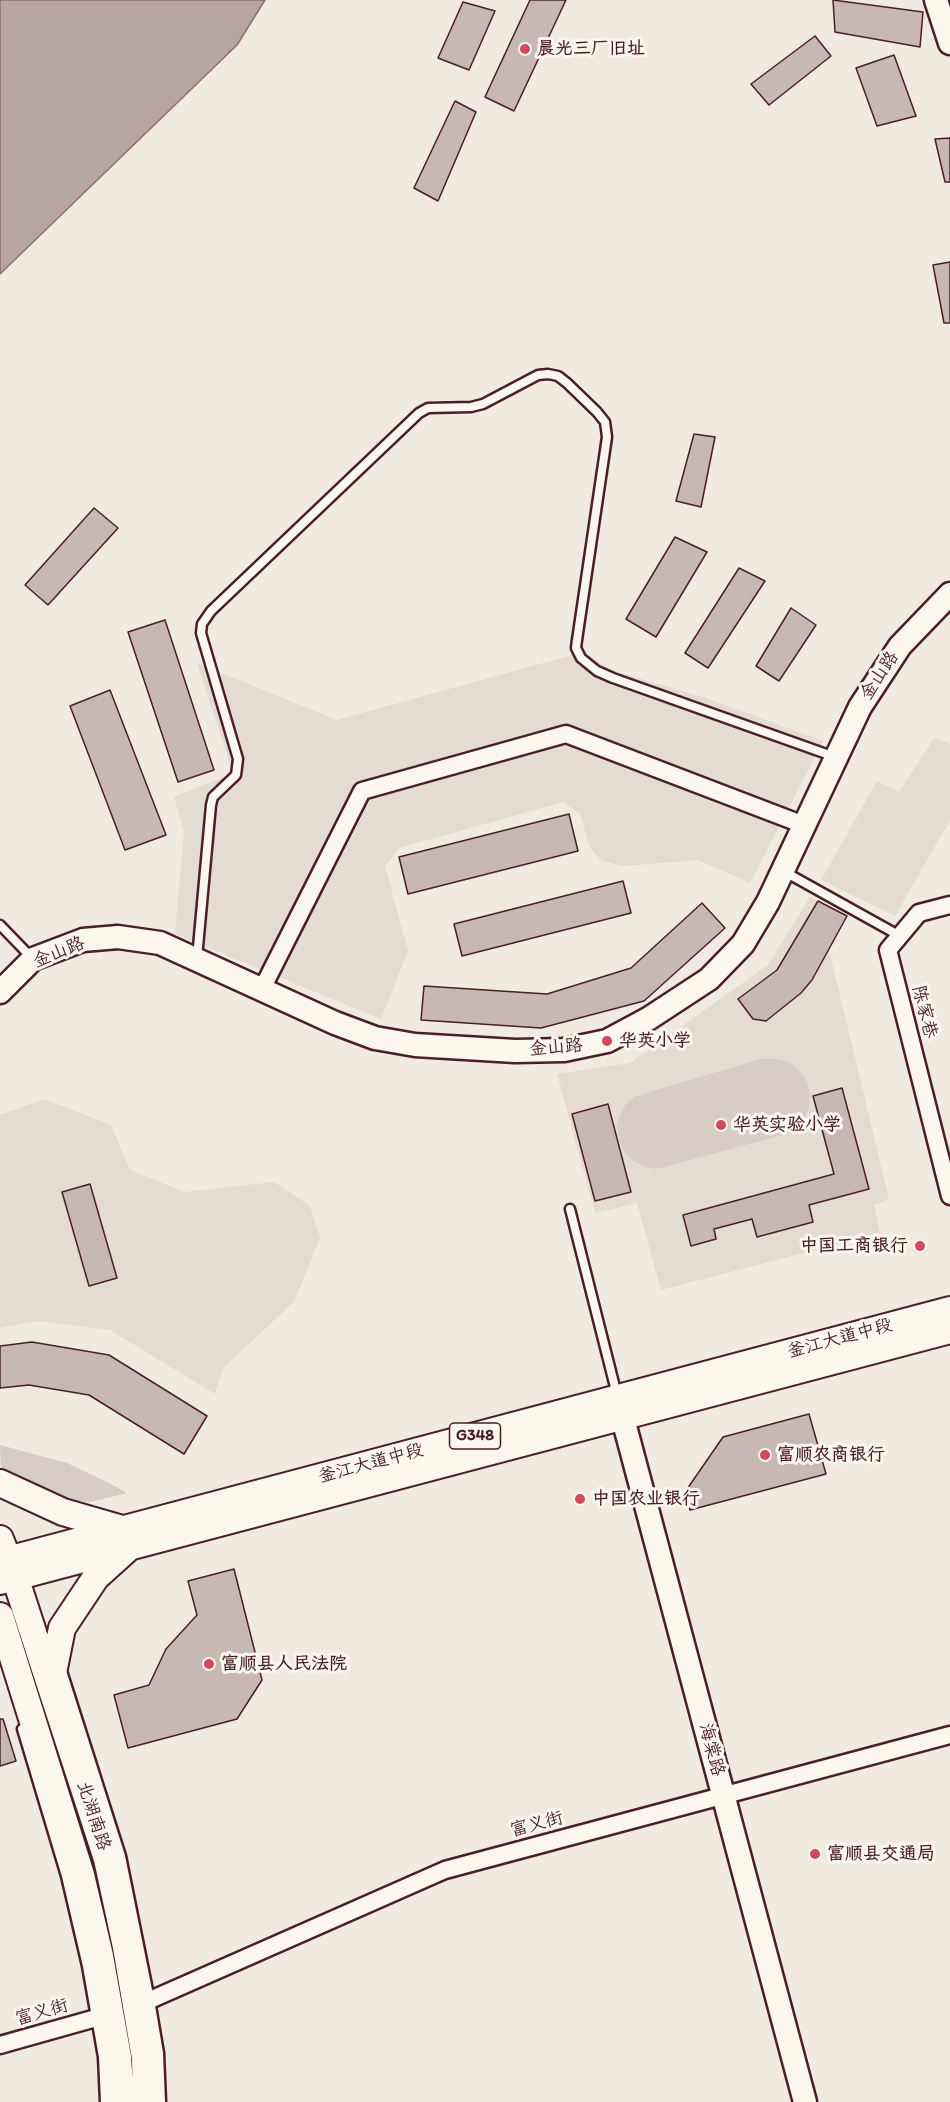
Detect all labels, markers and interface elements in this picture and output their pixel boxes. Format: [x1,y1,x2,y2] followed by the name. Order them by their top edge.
[537,38,645,60] place label: 晨光三厂旧址
[518,42,532,56] marker: 晨光三厂旧址
[856,647,904,705] street label: 金山路
[30,933,88,973] street label: 金山路
[907,983,941,1041] street label: 陈家巷
[619,1030,691,1052] place label: 华英小学
[600,1034,614,1048] marker: 华英小学
[528,1035,584,1061] street label: 金山路
[733,1114,841,1136] place label: 华英实验小学
[714,1118,728,1132] marker: 华英实验小学
[800,1235,908,1257] place label: 中国工商银行
[913,1239,927,1253] marker: 中国工商银行
[785,1315,895,1363] street label: 釜江大道中段
[450,1423,500,1449] road number: G348
[316,1440,426,1488] street label: 釜江大道中段
[777,1444,885,1466] place label: 富顺农商银行
[758,1448,772,1462] marker: 富顺农商银行
[592,1488,700,1510] place label: 中国农业银行
[573,1492,587,1506] marker: 中国农业银行
[221,1653,347,1675] place label: 富顺县人民法院
[202,1657,216,1671] marker: 富顺县人民法院
[694,1721,728,1779] street label: 海棠路
[72,1778,114,1854] street label: 北湖南路
[508,1808,566,1842] street label: 富义街
[827,1843,935,1865] place label: 富顺县交通局
[808,1847,822,1861] marker: 富顺县交通局
[13,1995,71,2031] street label: 富义街

